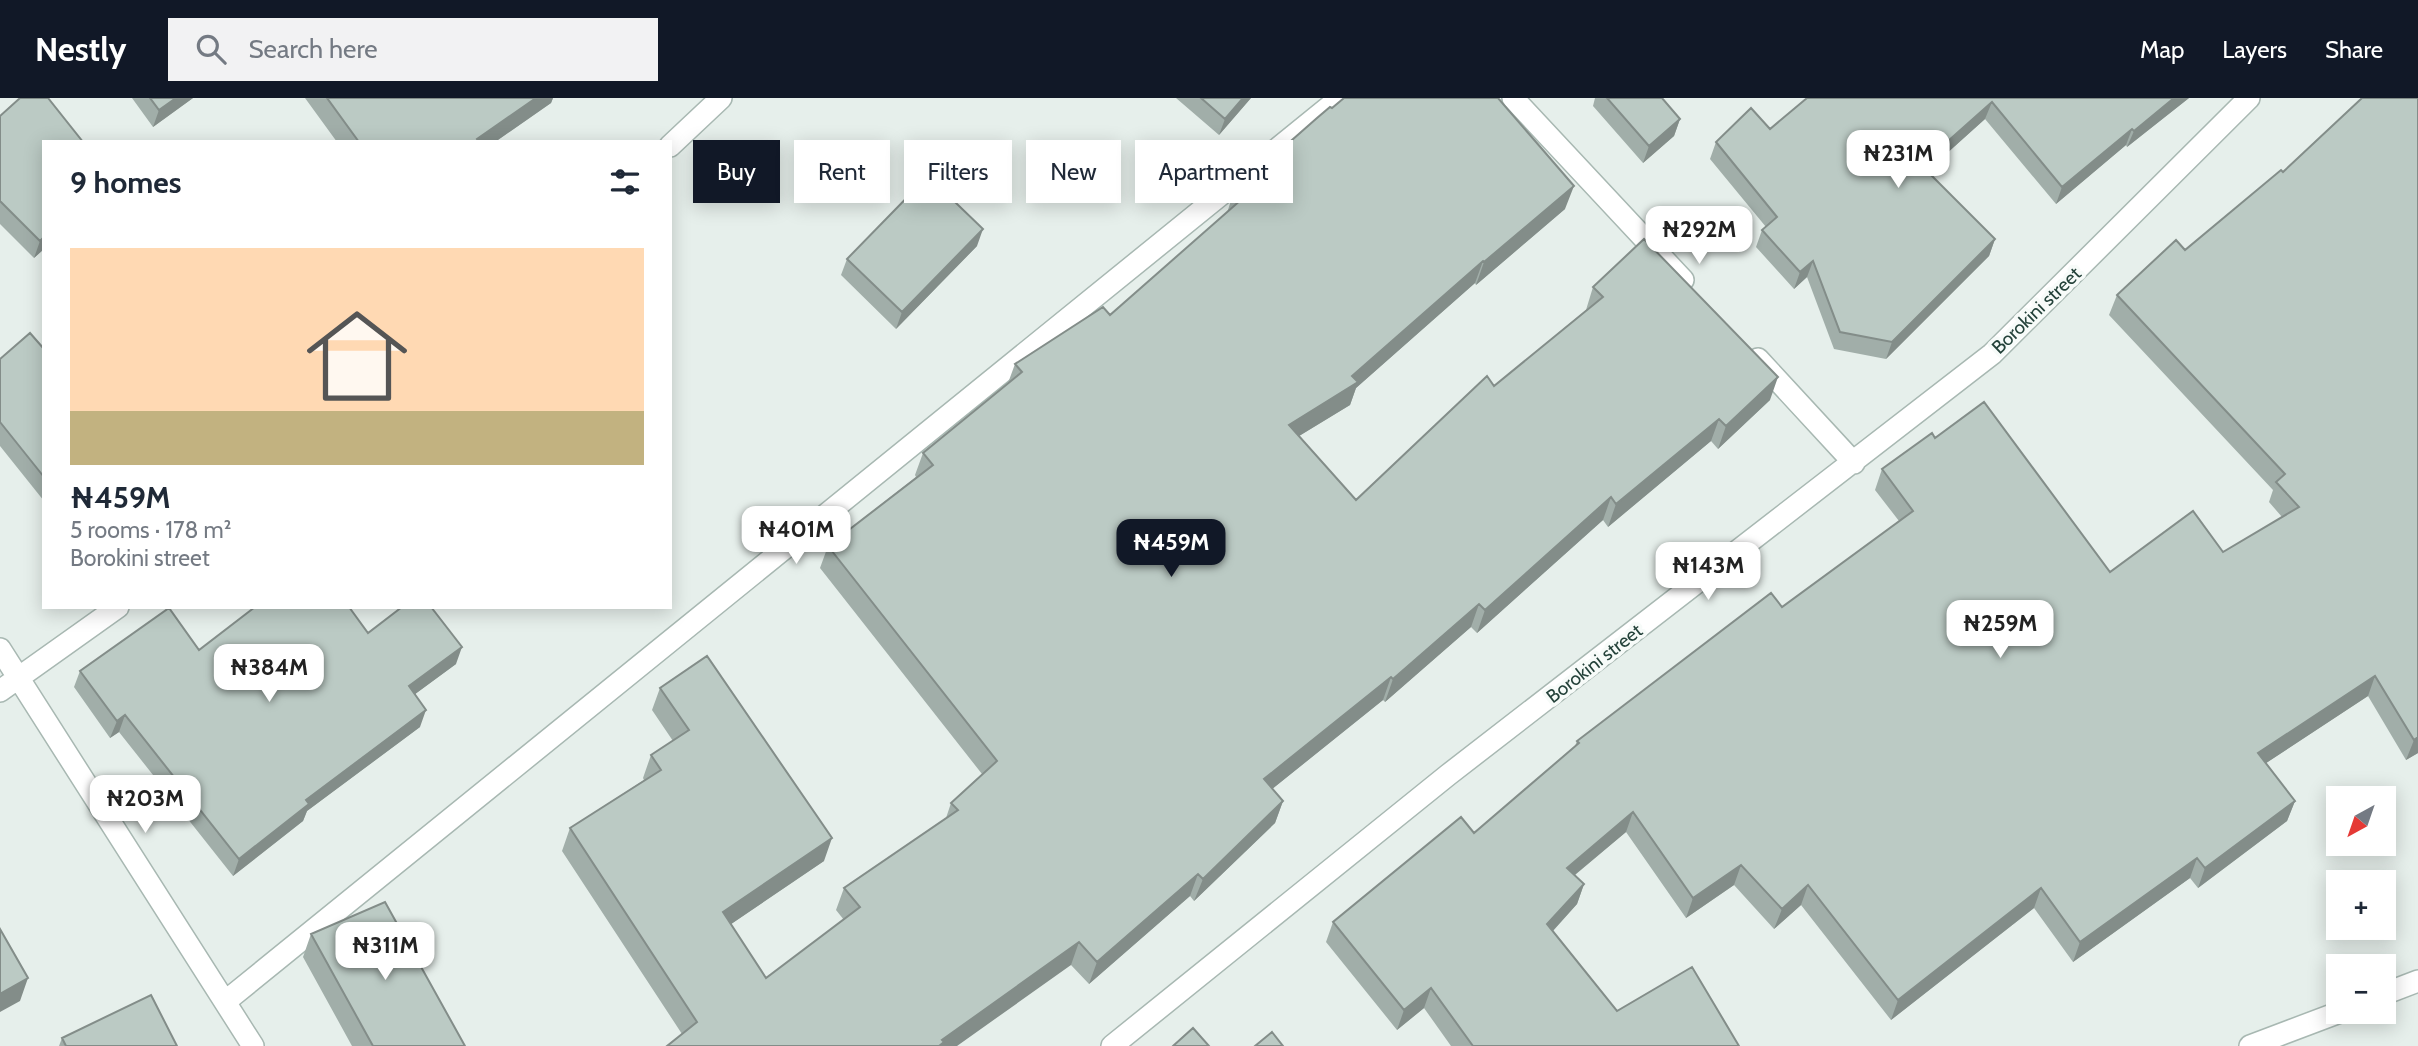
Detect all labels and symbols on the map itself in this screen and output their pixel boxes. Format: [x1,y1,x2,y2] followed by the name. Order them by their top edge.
[1849,130,1947,190] pin: ₦231M
[1650,206,1748,266] pin: ₦292M
[1987,262,2086,359] street label: Borokini street
[747,506,845,566] pin: ₦401M
[1122,519,1220,579] pin: ₦459M
[1659,542,1757,602] pin: ₦143M
[1951,601,2049,660] pin: ₦259M
[1542,618,1647,708] street label: Borokini street
[220,644,318,704] pin: ₦384M
[96,776,194,835] pin: ₦203M
[2326,786,2396,856] north arrow
[336,922,434,982] pin: ₦311M

